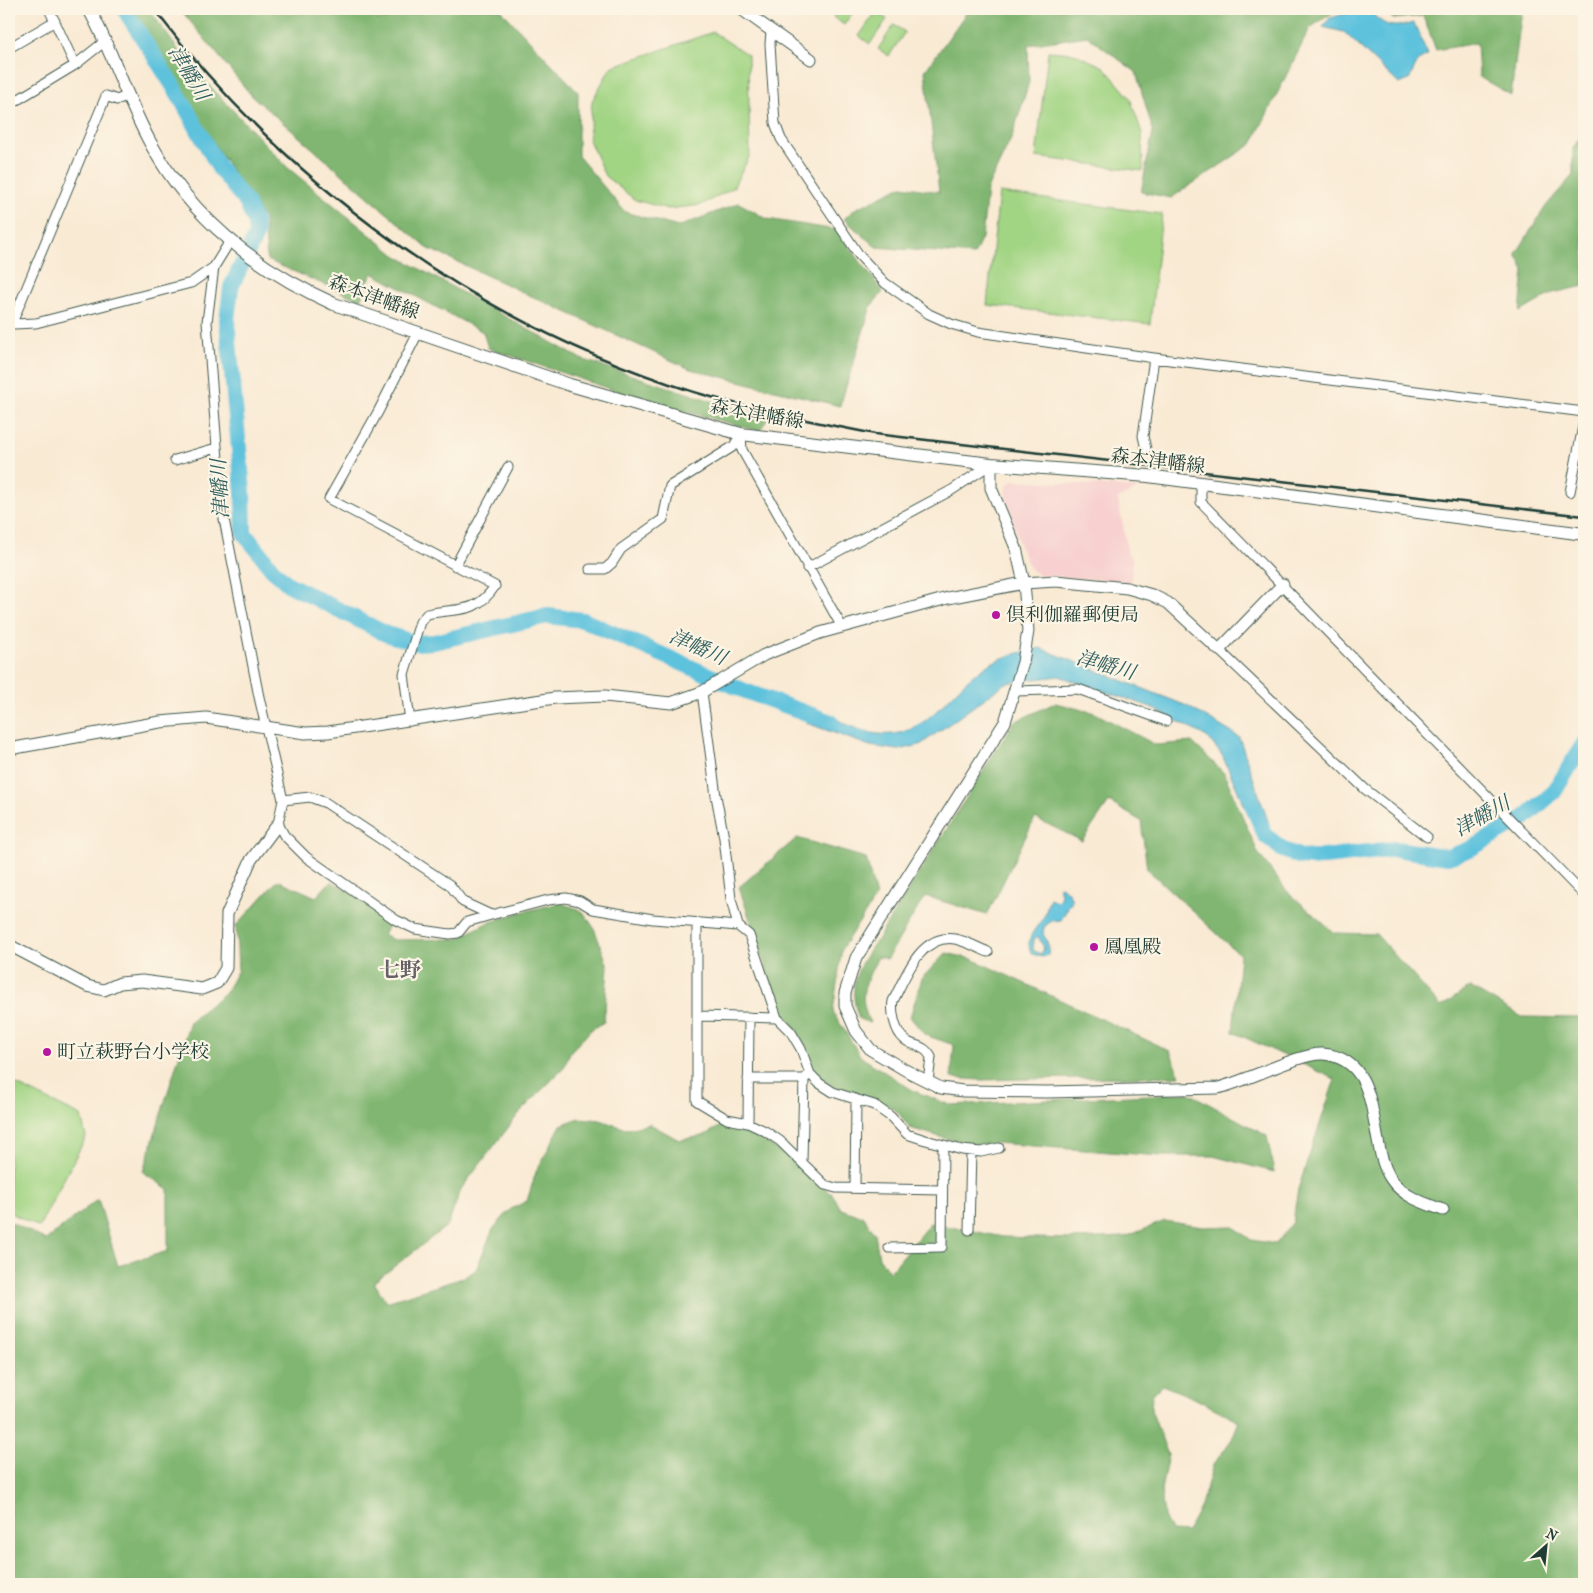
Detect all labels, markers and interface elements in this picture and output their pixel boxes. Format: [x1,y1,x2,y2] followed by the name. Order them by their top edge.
[164,41,215,106] water label: 津幡川
[326,270,422,324] street label: 森本津幡線
[708,395,806,433] street label: 森本津幡線
[1110,444,1206,478] street label: 森本津幡線
[207,456,233,520] water label: 津幡川
[1006,604,1139,626] place label: 倶利伽羅郵便局
[990,609,1002,621] marker: 倶利伽羅郵便局
[666,624,732,671] water label: 津幡川
[1074,646,1140,685] water label: 津幡川
[1450,790,1516,841] water label: 津幡川
[1104,936,1161,958] place label: 鳳凰殿
[1088,941,1100,953] marker: 鳳凰殿
[379,958,421,982] district label: 七野
[57,1041,209,1063] place label: 町立萩野台小学校
[41,1046,53,1058] marker: 町立萩野台小学校
[1520,1520,1570,1570] north arrow
[1543,1525,1561,1545] text: N

